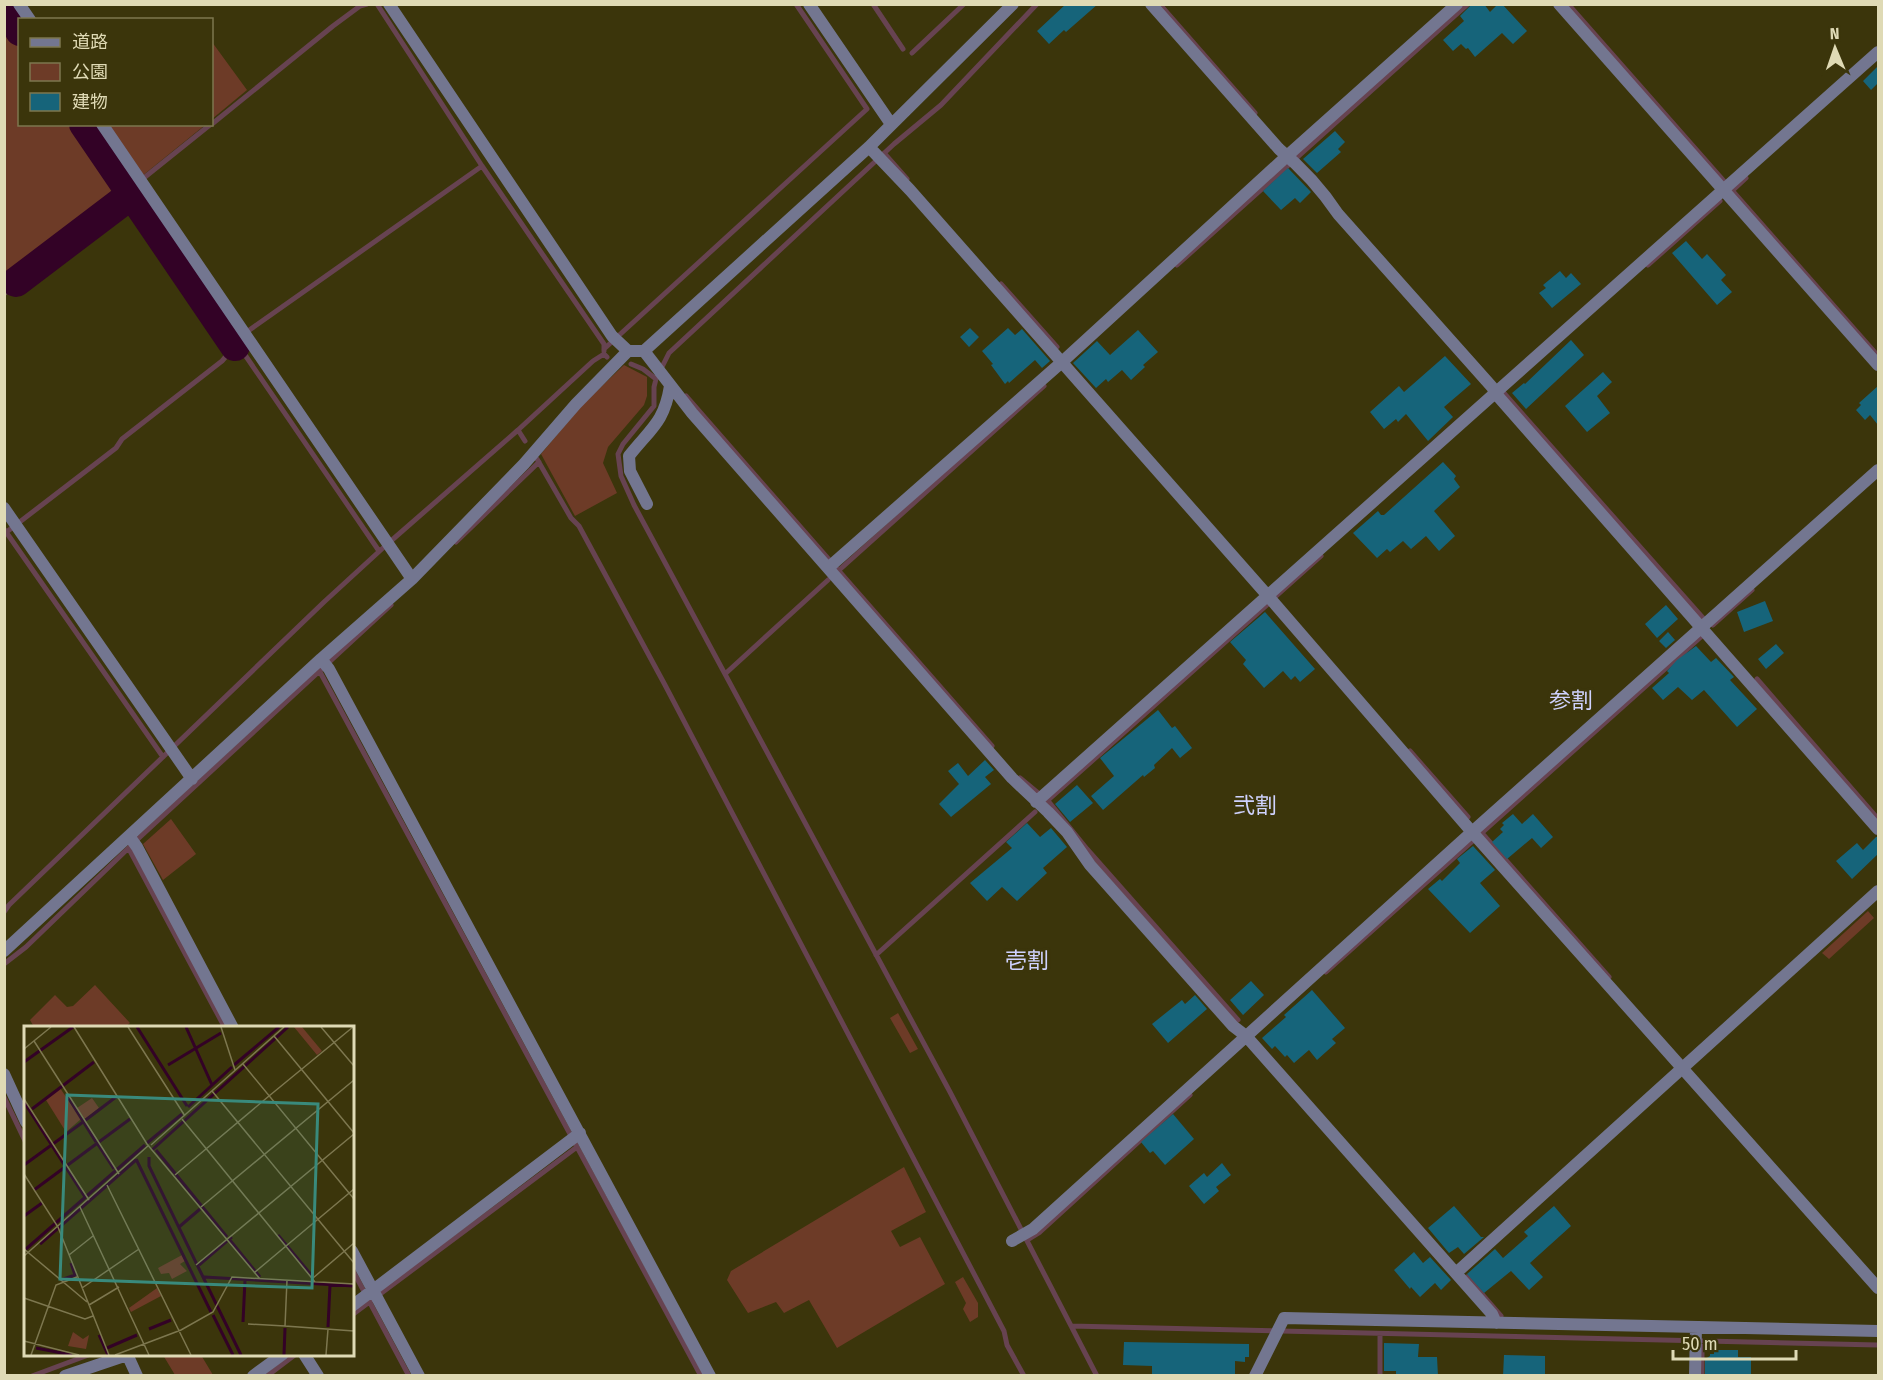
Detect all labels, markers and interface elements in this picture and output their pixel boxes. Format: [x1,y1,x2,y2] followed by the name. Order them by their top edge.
[18,18,213,126] legend
[1805,18,1865,78] north arrow
[1829,24,1840,43] text: N
[72,31,108,53] text: 道路
[72,61,108,83] text: 公園
[72,91,108,113] text: 建物
[1549,687,1593,714] district label: 参割
[1233,792,1277,819] district label: 弐割
[1005,947,1049,974] district label: 壱割
[24,1026,354,1356] inset map
[1673,1323,1796,1361] scale bar
[1682,1333,1718,1355] text: 50 m

